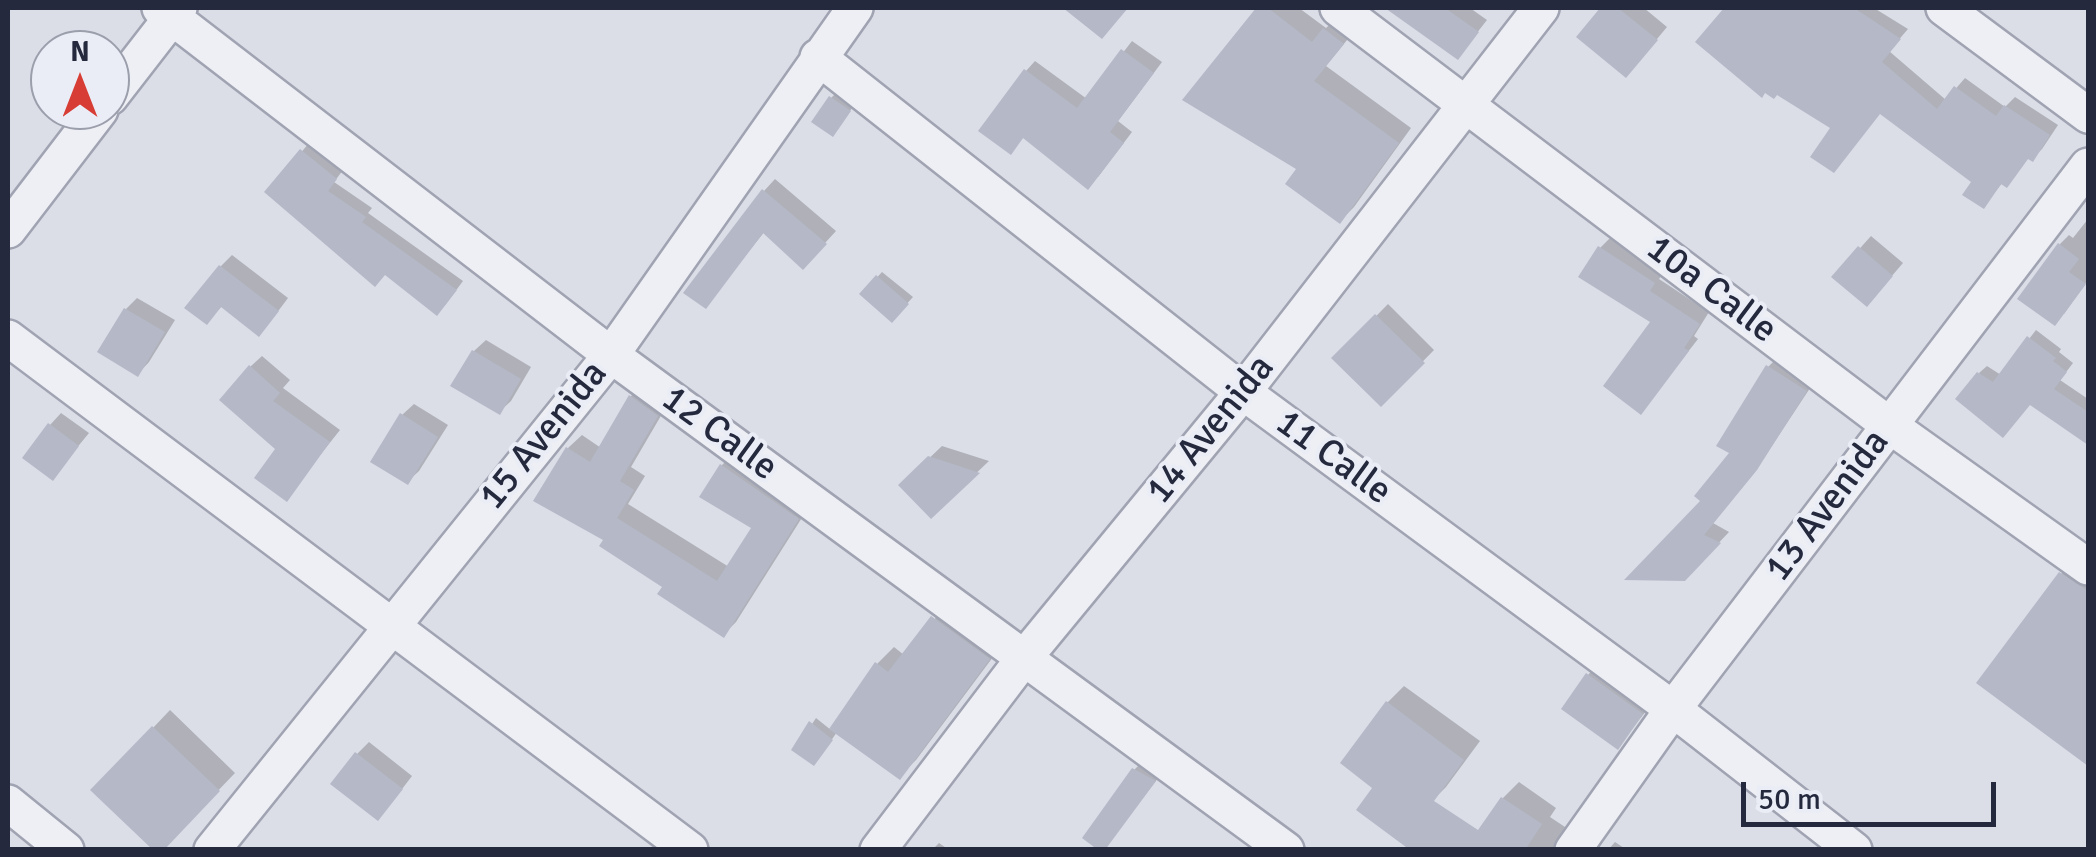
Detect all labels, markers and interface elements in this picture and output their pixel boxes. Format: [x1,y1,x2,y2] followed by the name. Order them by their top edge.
[30,30,130,130] north arrow
[70,35,90,69] text: N
[1637,226,1785,354] street label: 10a Calle
[1137,346,1285,514] street label: 14 Avenida
[470,352,618,520] street label: 15 Avenida
[652,377,786,491] street label: 12 Calle
[1266,401,1400,515] street label: 11 Calle
[1756,421,1900,591] street label: 13 Avenida
[1746,762,2001,824] scale bar
[1758,781,1821,818] text: 50 m

